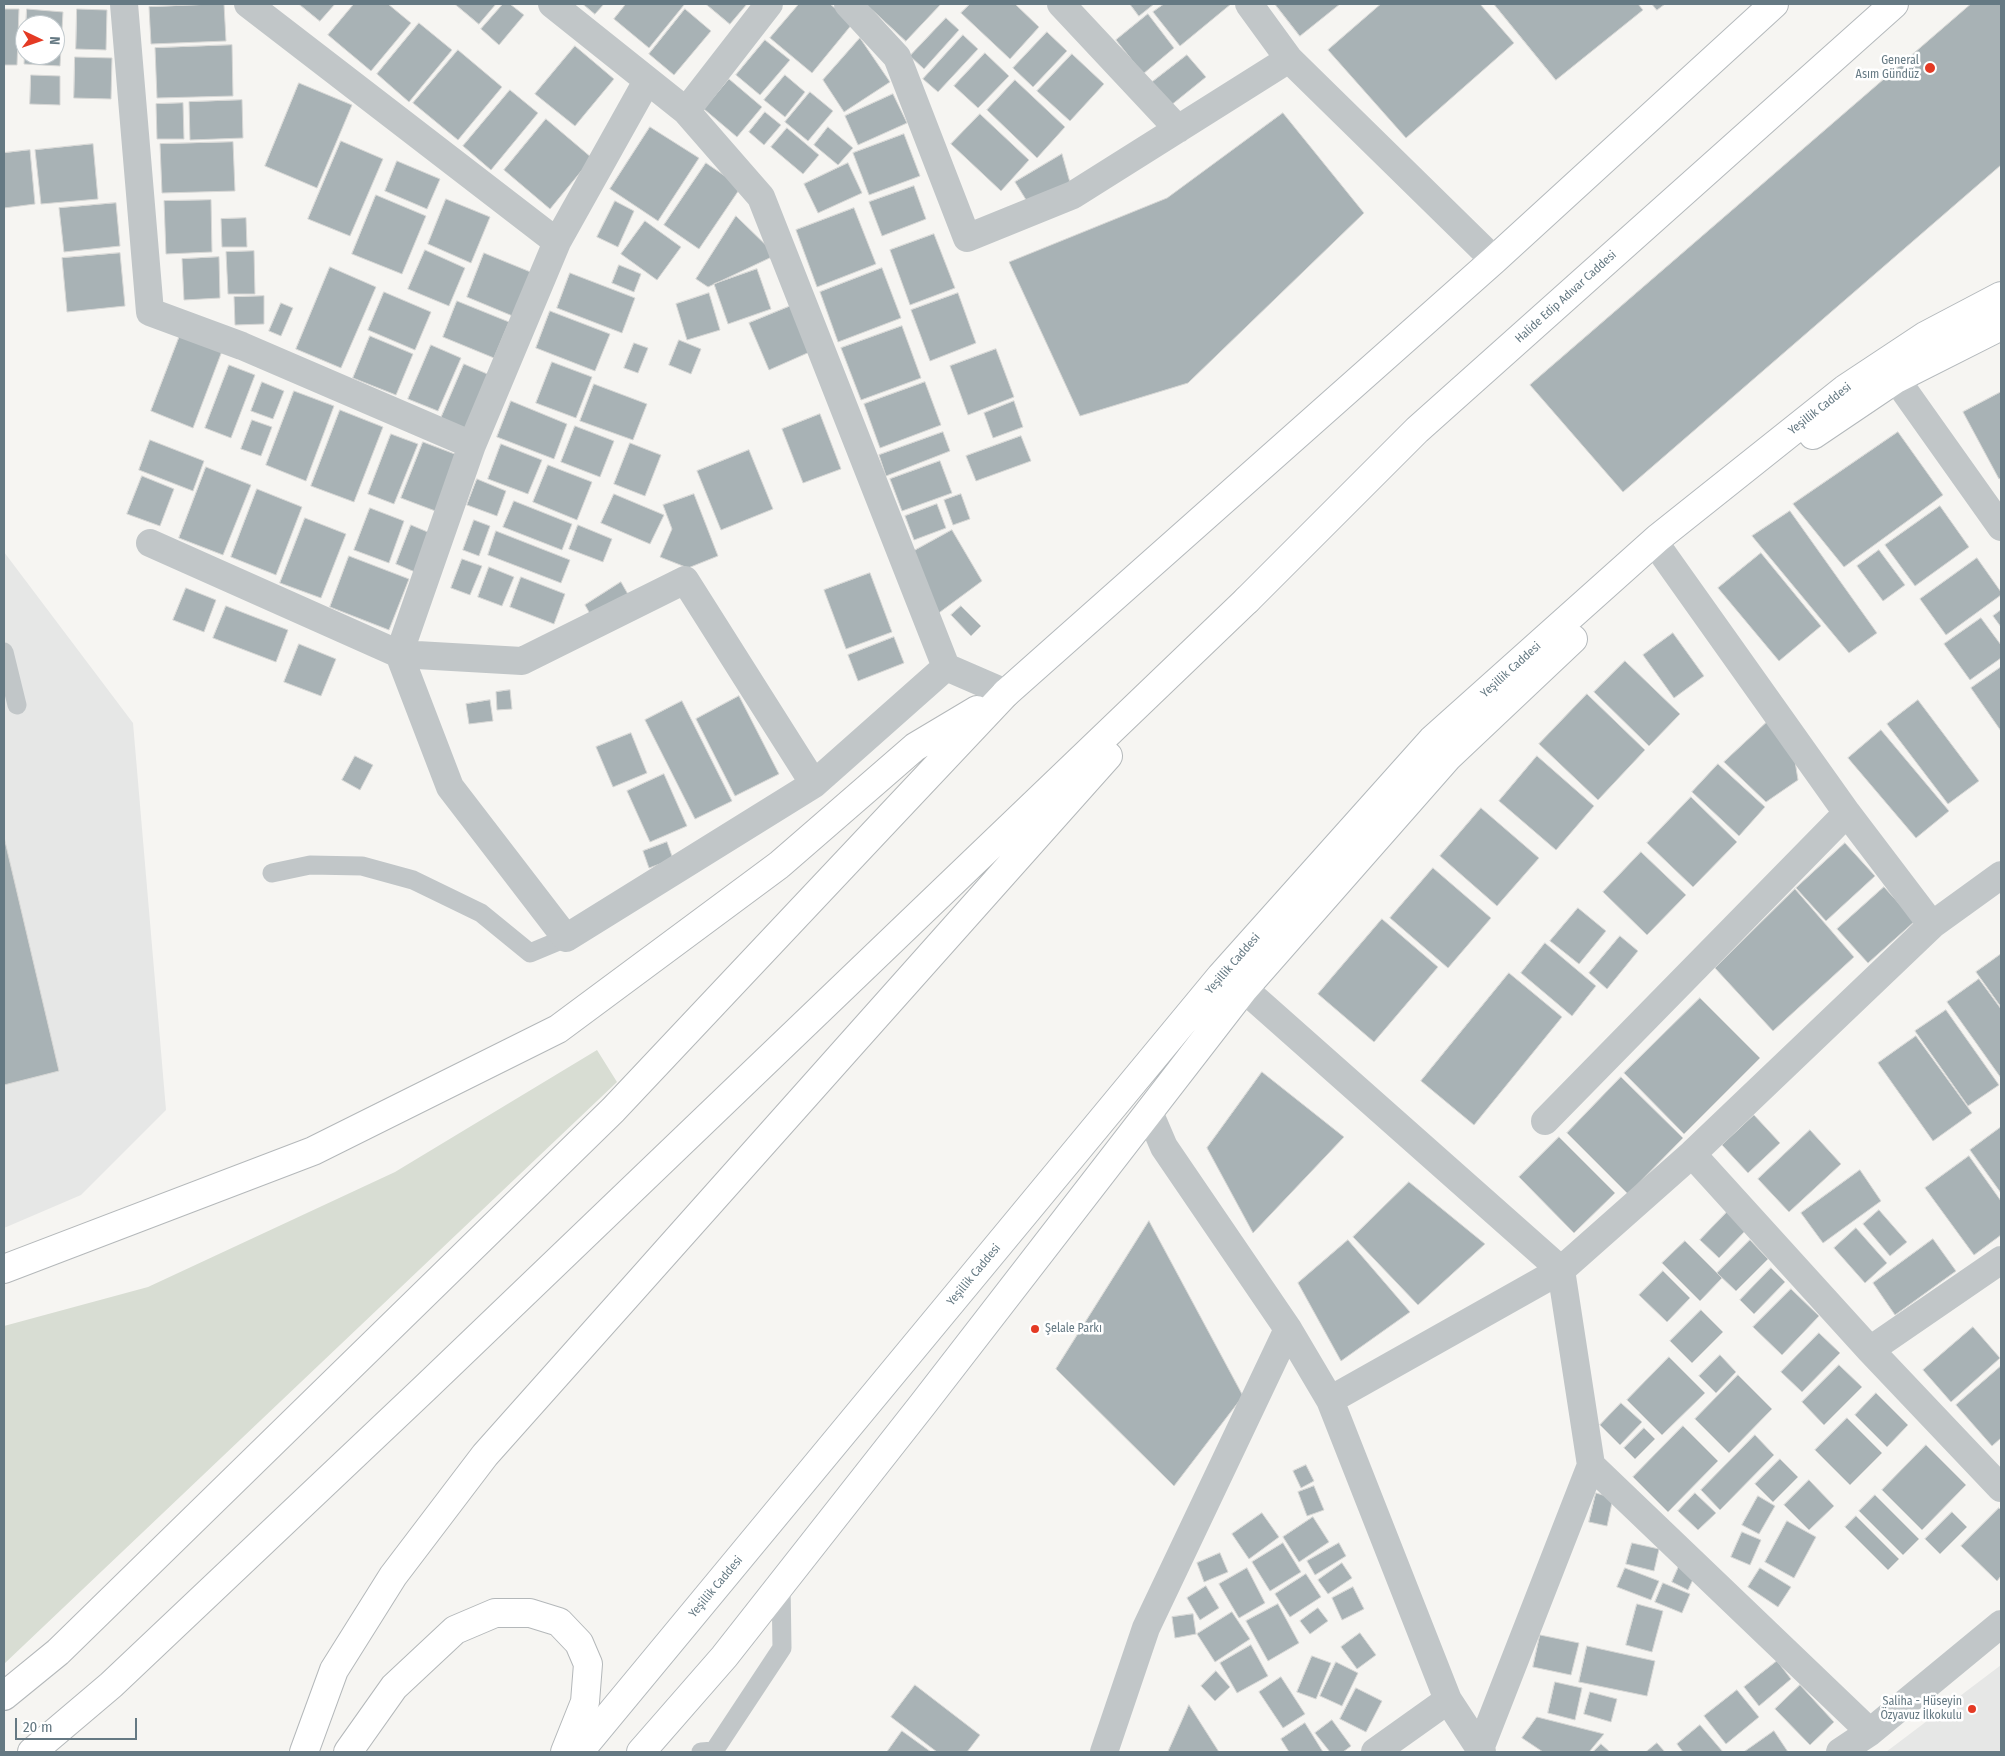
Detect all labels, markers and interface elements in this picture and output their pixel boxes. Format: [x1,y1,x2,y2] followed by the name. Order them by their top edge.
[15,15,65,65] north arrow
[46,36,63,45] text: N
[1856,54,1919,82] place label: General Asım Gündüz
[1923,61,1937,75] marker: General Asım Gündüz
[1512,248,1620,346] street label: Halide Edip Adıvar Caddesi
[1786,380,1854,438] street label: Yeşillik Caddesi
[1478,639,1544,701] street label: Yeşillik Caddesi
[1203,931,1263,997] street label: Yeşillik Caddesi
[944,1241,1004,1309] street label: Yeşillik Caddesi
[1045,1322,1102,1336] place label: Şelale Parkı
[1029,1323,1041,1335] marker: Şelale Parkı
[686,1553,746,1621] street label: Yeşillik Caddesi
[1880,1695,1962,1723] place label: Saliha - Hüseyin Özyavuz İlkokulu
[1966,1703,1978,1715] marker: Saliha - Hüseyin Özyavuz İlkokulu
[18,1708,140,1740] scale bar
[23,1718,53,1736] text: 20 m

